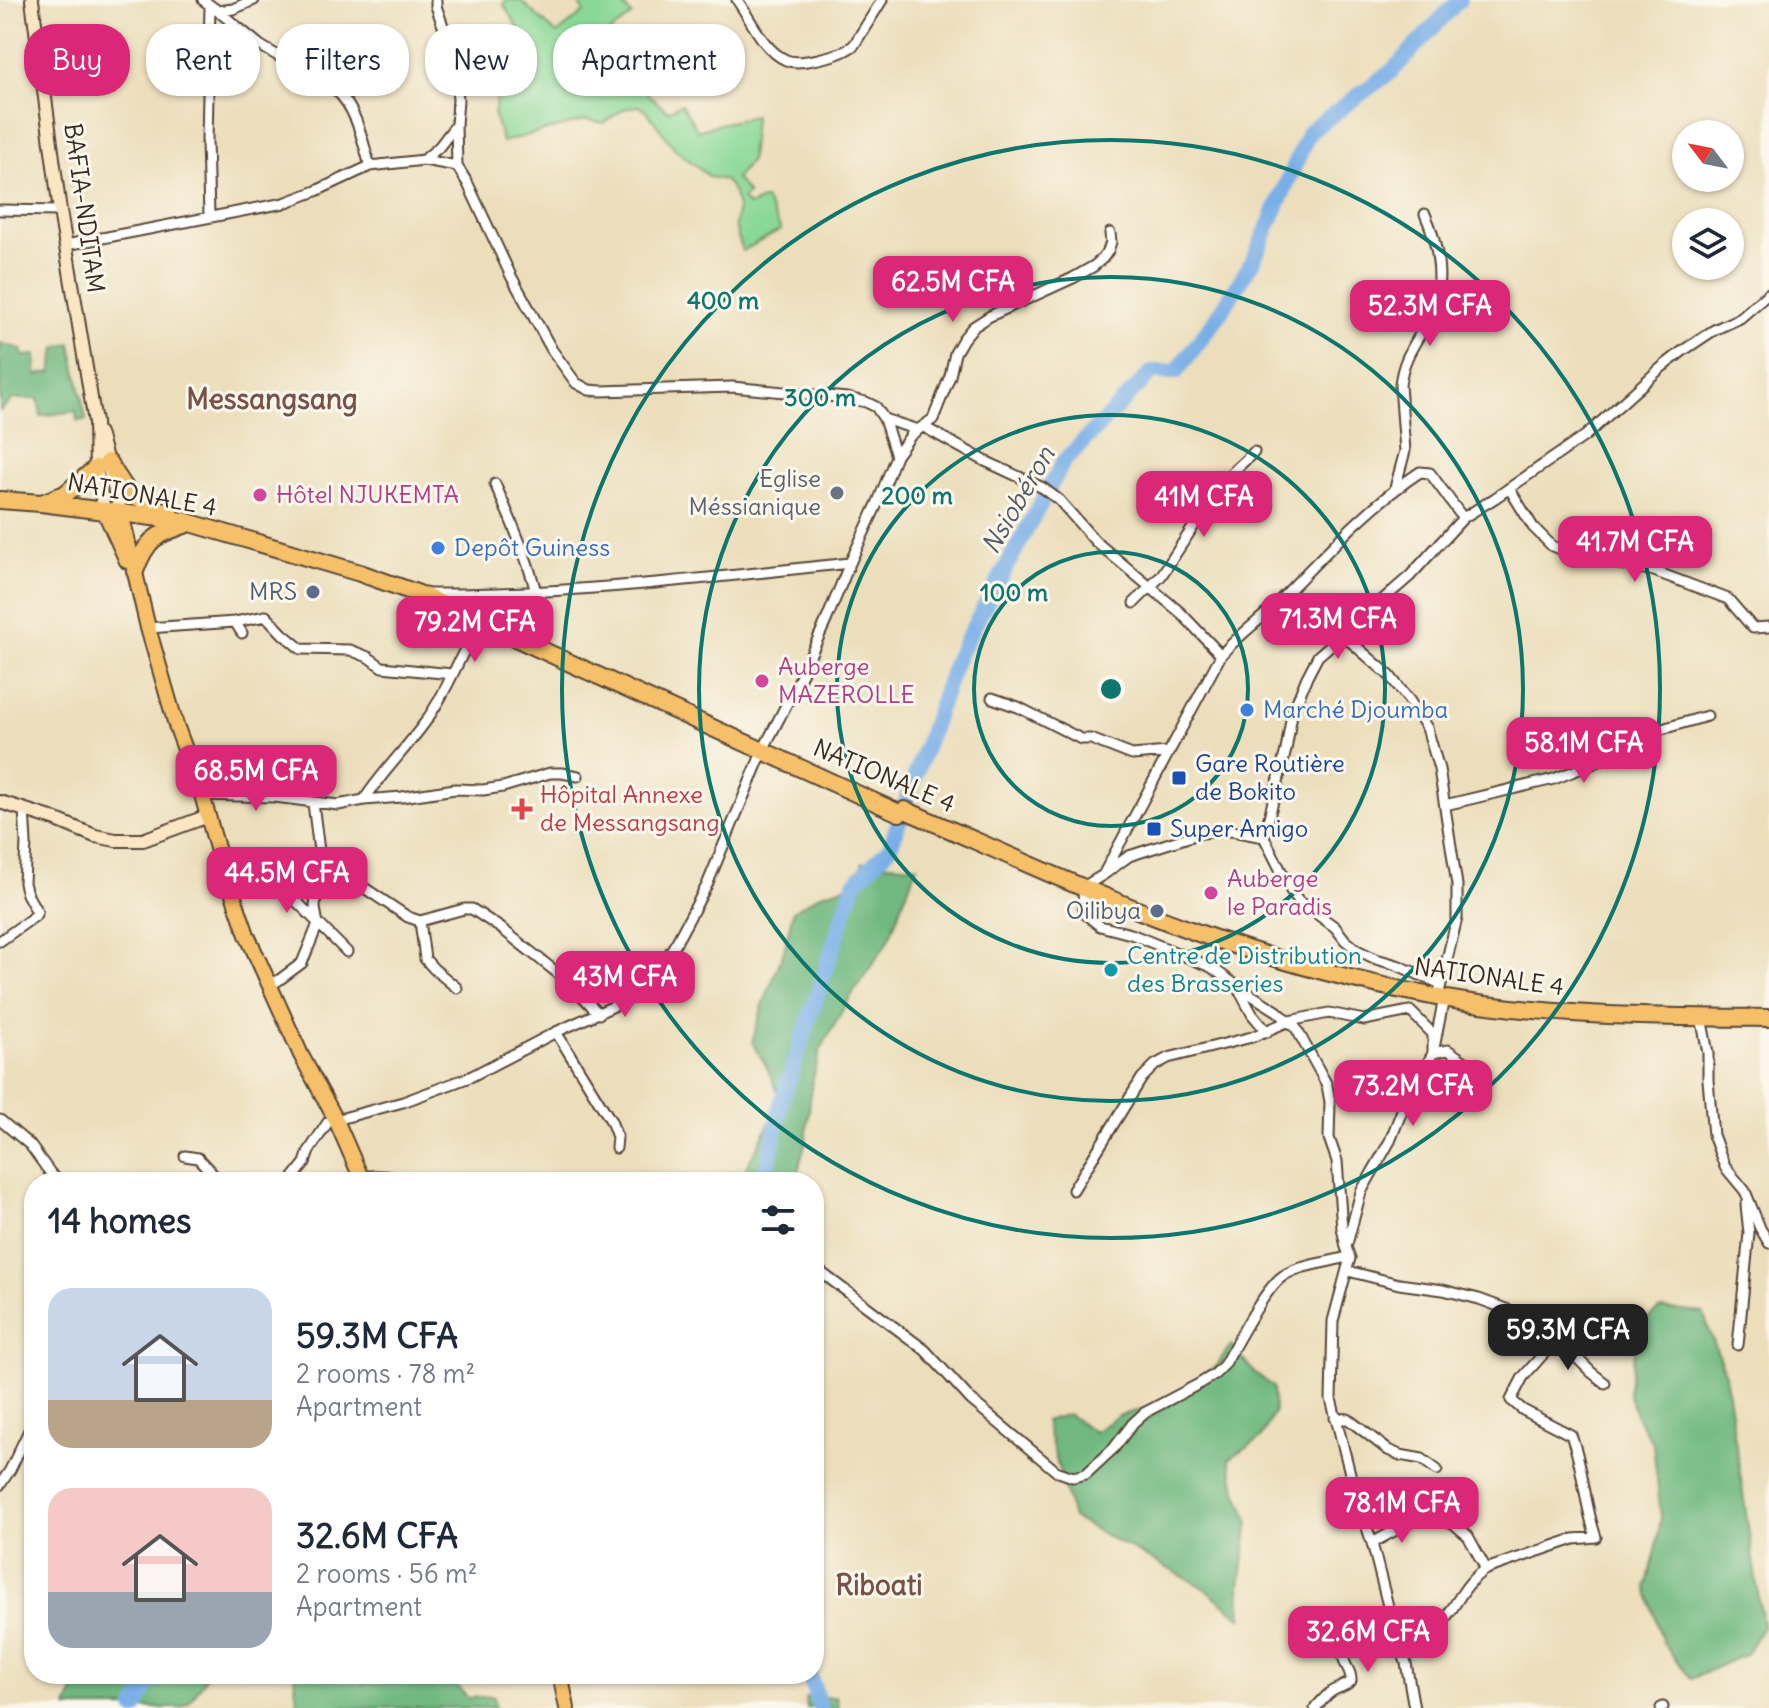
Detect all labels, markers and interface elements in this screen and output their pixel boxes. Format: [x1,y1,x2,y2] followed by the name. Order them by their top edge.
[24,24,130,96] chip: Buy
[146,24,260,96] chip: Rent
[276,24,409,96] chip: Filters
[425,24,537,96] chip: New
[553,24,745,96] chip: Apartment
[1672,120,1744,192] north arrow
[1672,120,1744,280] map controls
[58,121,112,295] street label: BAFIA-NDITAM
[1672,208,1744,280] button: layers
[861,256,1045,324] pin: 62.5M CFA
[891,265,1015,298] text: 62.5M CFA
[1338,280,1522,348] pin: 52.3M CFA
[687,285,759,315] text: 400 m
[1368,289,1492,322] text: 52.3M CFA
[186,381,358,417] district label: Messangsang
[784,382,856,412] text: 300 m
[974,439,1062,559] water label: Nsiobéron
[688,463,821,521] place label: Eglise Méssianique
[65,466,219,522] street label: NATIONALE 4
[1130,471,1278,539] pin: 41M CFA
[276,479,459,509] place label: Hôtel NJUKEMTA
[881,480,953,510] text: 200 m
[1154,480,1254,513] text: 41M CFA
[828,484,846,502] marker: Eglise Méssianique
[251,486,269,504] marker: Hôtel NJUKEMTA
[1543,516,1727,584] pin: 41.7M CFA
[1576,525,1694,558] text: 41.7M CFA
[454,532,610,562] place label: Depôt Guiness
[429,539,447,557] marker: Depôt Guiness
[249,576,297,606] place label: MRS
[980,577,1048,607] text: 100 m
[304,583,322,601] marker: MRS
[1246,593,1430,661] pin: 71.3M CFA
[383,596,567,664] pin: 79.2M CFA
[1279,602,1397,635] text: 71.3M CFA
[414,605,536,638] text: 79.2M CFA
[778,651,915,709] place label: Auberge MAZEROLLE
[753,672,771,690] marker: Auberge MAZEROLLE
[1097,675,1125,703] centre of rings
[1263,694,1448,724] place label: Marché Djoumba
[1238,701,1256,719] marker: Marché Djoumba
[1492,717,1676,785] pin: 58.1M CFA
[1524,726,1644,759] text: 58.1M CFA
[809,732,960,818] street label: NATIONALE 4
[164,745,348,813] pin: 68.5M CFA
[1195,748,1345,806] place label: Gare Routière de Bokito
[194,754,318,787] text: 68.5M CFA
[1170,769,1188,787] marker: Gare Routière de Bokito
[540,779,720,837] place label: Hôpital Annexe de Messangsang
[511,798,533,820] marker: Hôpital Annexe de Messangsang
[1170,813,1308,843] place label: Super Amigo
[1145,820,1163,838] marker: Super Amigo
[195,847,379,915] pin: 44.5M CFA
[225,856,349,889] text: 44.5M CFA
[1227,863,1332,921] place label: Auberge le Paradis
[1202,884,1220,902] marker: Auberge le Paradis
[1066,895,1141,925] place label: Oilibya
[1148,902,1166,920] marker: Oilibya
[1127,940,1362,998] place label: Centre de Distribution des Brasseries
[551,951,699,1019] pin: 43M CFA
[1412,951,1566,1001] street label: NATIONALE 4
[573,960,677,993] text: 43M CFA
[1102,961,1120,979] marker: Centre de Distribution des Brasseries
[1321,1060,1505,1128] pin: 73.2M CFA
[1352,1069,1474,1102] text: 73.2M CFA
[756,1198,800,1242] icon: filters
[48,1199,192,1242] text: 14 homes
[1476,1304,1660,1372] pin: 59.3M CFA
[1506,1313,1630,1346] text: 59.3M CFA
[296,1314,458,1357] text: 59.3M CFA
[112,1320,208,1416] icon: home
[296,1357,475,1390] text: 2 rooms · 78 m²
[296,1390,422,1423] text: Apartment
[1310,1477,1494,1545] pin: 78.1M CFA
[1344,1486,1460,1519] text: 78.1M CFA
[296,1514,458,1557] text: 32.6M CFA
[112,1520,208,1616] icon: home
[296,1557,477,1590] text: 2 rooms · 56 m²
[836,1567,922,1603] district label: Riboati
[296,1590,422,1623] text: Apartment
[1276,1606,1460,1674] pin: 32.6M CFA
[1306,1615,1430,1648] text: 32.6M CFA

